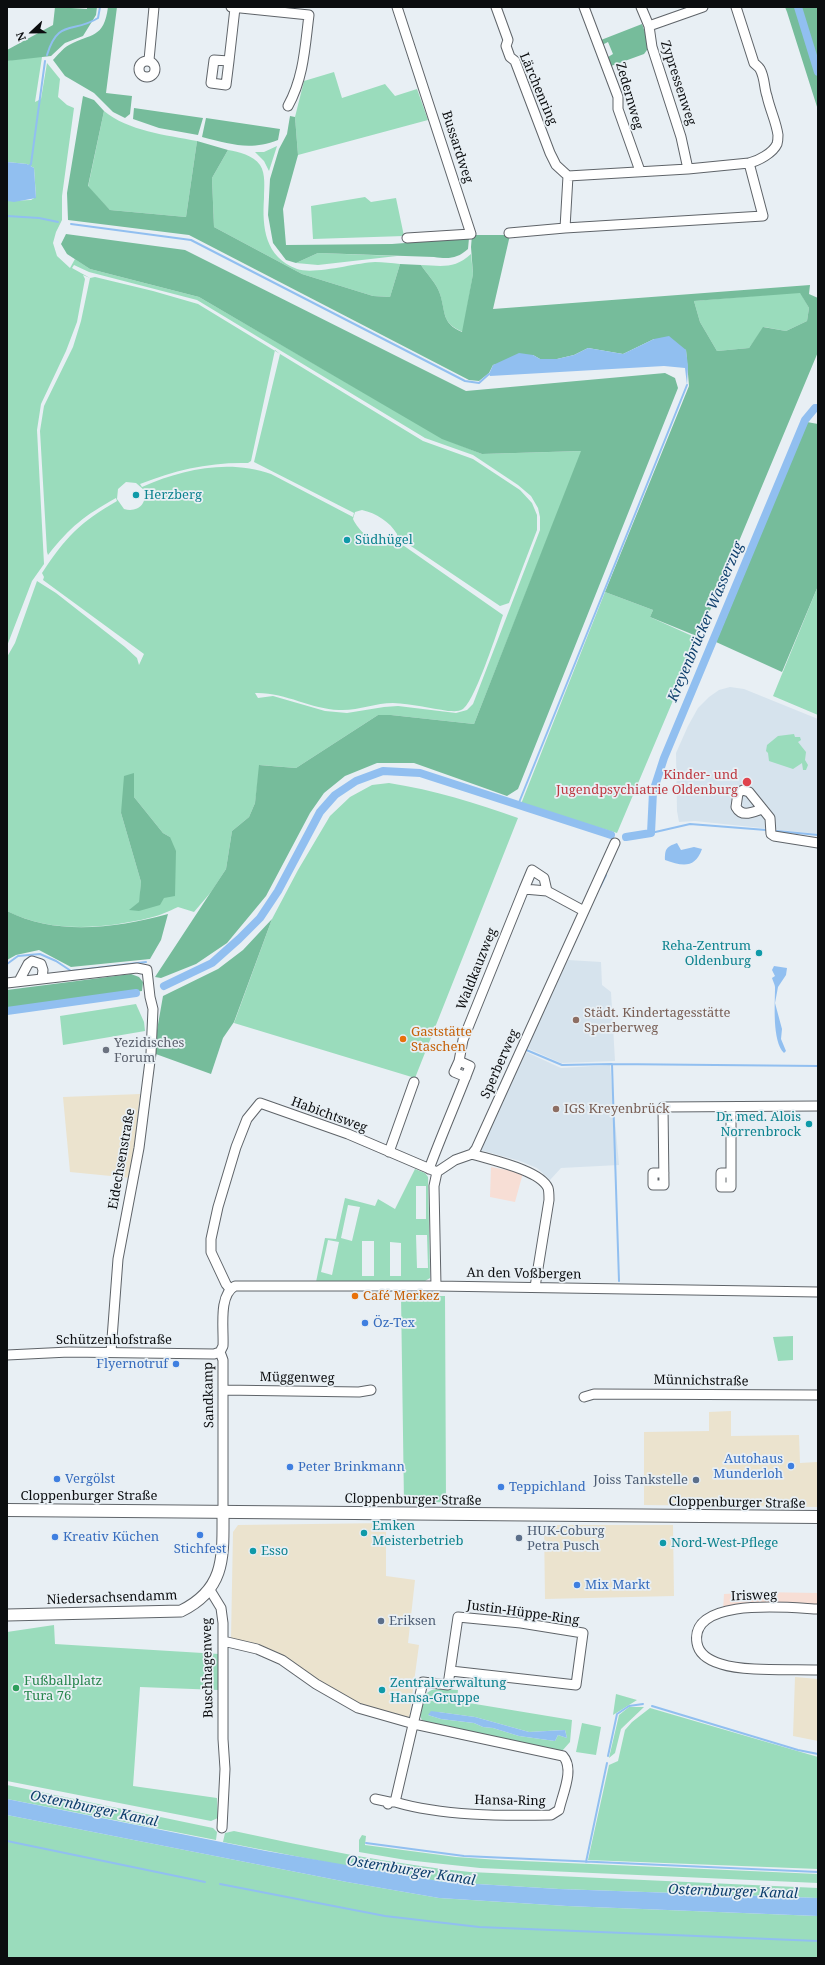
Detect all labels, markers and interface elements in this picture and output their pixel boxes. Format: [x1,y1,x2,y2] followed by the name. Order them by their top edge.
[12,12,52,52] north arrow
[12,30,29,44] text: N
[657,39,699,127] street label: Zypressenweg
[516,50,560,128] street label: Lärchenring
[612,61,646,131] street label: Zedernweg
[438,109,476,185] street label: Bussardweg
[144,487,202,503] place label: Herzberg
[131,490,141,500] marker: Herzberg
[355,532,413,548] place label: Südhügel
[342,535,352,545] marker: Südhügel
[665,540,747,704] water label: Kreyenbrücker Wasserzug
[556,767,738,798] place label: Kinder- und Jugendpsychiatrie Oldenburg
[741,776,753,788] marker: Kinder- und Jugendpsychiatrie Oldenburg
[453,926,501,1012] street label: Waldkauzweg
[662,938,751,969] place label: Reha-Zentrum Oldenburg
[754,948,764,958] marker: Reha-Zentrum Oldenburg
[584,1005,730,1036] place label: Städt. Kindertagesstätte Sperberweg
[571,1015,581,1025] marker: Städt. Kindertagesstätte Sperberweg
[411,1024,472,1055] place label: Gaststätte Staschen
[478,1027,522,1101] street label: Sperberweg
[398,1034,408,1044] marker: Gaststätte Staschen
[114,1035,184,1066] place label: Yezidisches Forum
[101,1045,111,1055] marker: Yezidisches Forum
[289,1094,369,1136] street label: Habichtsweg
[564,1101,670,1117] place label: IGS Kreyenbrück
[551,1104,561,1114] marker: IGS Kreyenbrück
[105,1107,139,1211] street label: Eidechsenstraße
[716,1109,801,1140] place label: Dr. med. Alois Norrenbrock
[804,1119,814,1129] marker: Dr. med. Alois Norrenbrock
[466,1265,582,1283] street label: An den Voßbergen
[363,1288,440,1304] place label: Café Merkez
[350,1291,360,1301] marker: Café Merkez
[373,1315,415,1331] place label: Öz-Tex
[360,1318,370,1328] marker: Öz-Tex
[56,1332,172,1348] street label: Schützenhofstraße
[96,1356,168,1372] place label: Flyernotruf
[171,1359,181,1369] marker: Flyernotruf
[201,1362,217,1428] street label: Sandkamp
[259,1370,335,1386] street label: Müggenweg
[653,1372,749,1390] street label: Münnichstraße
[713,1451,783,1482] place label: Autohaus Munderloh
[298,1459,405,1475] place label: Peter Brinkmann
[786,1461,796,1471] marker: Autohaus Munderloh
[285,1462,295,1472] marker: Peter Brinkmann
[65,1471,115,1487] place label: Vergölst
[593,1472,688,1488] place label: Joiss Tankstelle
[52,1474,62,1484] marker: Vergölst
[691,1475,701,1485] marker: Joiss Tankstelle
[509,1479,586,1495] place label: Teppichland
[496,1482,506,1492] marker: Teppichland
[21,1488,157,1504] street label: Cloppenburger Straße
[344,1491,482,1509] street label: Cloppenburger Straße
[668,1494,806,1512] street label: Cloppenburger Straße
[372,1518,464,1549] place label: Emken Meisterbetrieb
[527,1523,605,1554] place label: HUK-Coburg Petra Pusch
[359,1528,369,1538] marker: Emken Meisterbetrieb
[63,1529,159,1545] place label: Kreativ Küchen
[195,1530,205,1540] marker: Stichfest
[50,1532,60,1542] marker: Kreativ Küchen
[514,1533,524,1543] marker: HUK-Coburg Petra Pusch
[671,1535,778,1551] place label: Nord-West-Pflege
[658,1538,668,1548] marker: Nord-West-Pflege
[174,1541,226,1557] place label: Stichfest
[261,1543,288,1559] place label: Esso
[248,1546,258,1556] marker: Esso
[585,1577,650,1593] place label: Mix Markt
[572,1580,582,1590] marker: Mix Markt
[731,1587,777,1605] street label: Irisweg
[46,1588,178,1608] street label: Niedersachsendamm
[466,1597,580,1629] street label: Justin-Hüppe-Ring
[389,1613,436,1629] place label: Eriksen
[376,1616,386,1626] marker: Eriksen
[199,1618,217,1718] street label: Buschhagenweg
[24,1673,102,1704] place label: Fußballplatz Tura 76
[390,1675,506,1706] place label: Zentralverwaltung Hansa-Gruppe
[11,1683,21,1693] marker: Fußballplatz Tura 76
[377,1685,387,1695] marker: Zentralverwaltung Hansa-Gruppe
[29,1787,159,1831] water label: Osternburger Kanal
[474,1793,546,1809] street label: Hansa-Ring
[346,1853,476,1889] water label: Osternburger Kanal
[668,1881,798,1903] water label: Osternburger Kanal

